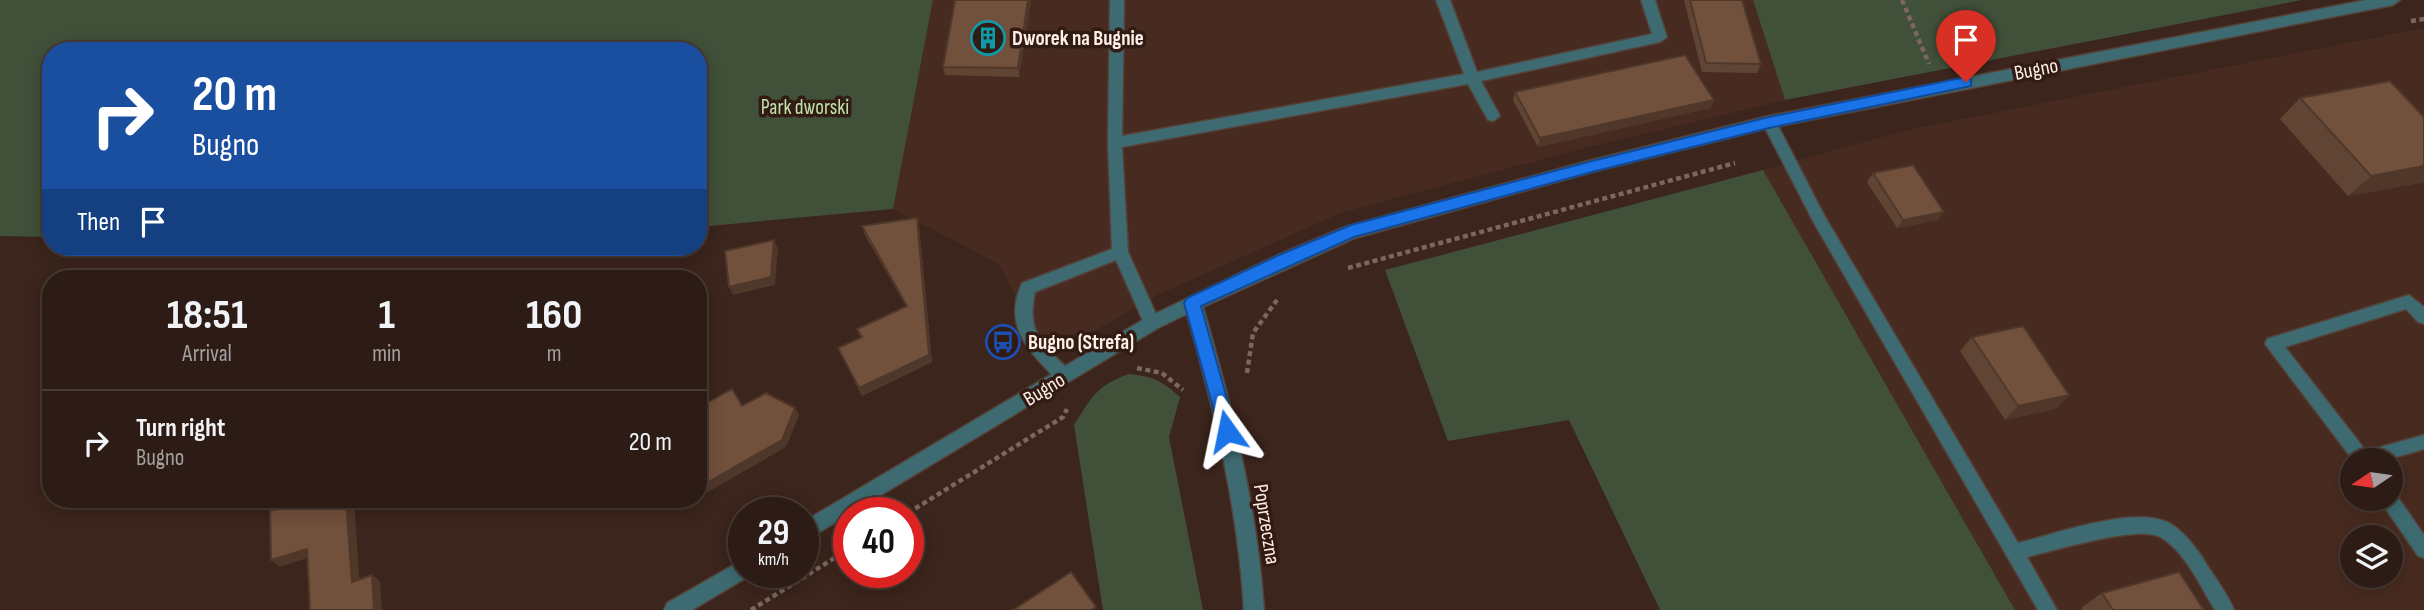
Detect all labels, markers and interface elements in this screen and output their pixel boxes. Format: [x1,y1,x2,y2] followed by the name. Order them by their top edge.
[1936,10,1996,82] pin
[969,19,1007,57] building icon: Dworek na Bugnie
[1947,21,1985,59] icon: arrive
[1012,26,1144,51] place label: Dworek na Bugnie
[2012,53,2060,86] street label: Bugno
[192,66,277,125] text: 20 m
[77,70,168,161] icon: right
[761,95,849,120] park label: Park dworski
[192,126,259,165] text: Bugno
[134,203,172,241] icon: arrive
[77,207,120,238] text: Then
[167,290,247,341] text: 18:51
[378,290,395,341] text: 1
[526,290,582,341] text: 160
[984,323,1022,361] bus stop icon: Bugno (Strefa)
[1028,330,1134,355] place label: Bugno (Strefa)
[182,340,232,368] text: Arrival
[372,340,401,368] text: min
[547,340,561,368] text: m
[1019,367,1070,412] street label: Bugno
[1190,394,1264,468] position arrow
[136,413,225,444] text: Turn right
[77,424,115,462] icon: right
[629,427,672,458] text: 20 m
[136,444,184,472] text: Bugno
[2340,448,2403,511] north arrow
[2340,448,2403,588] map controls
[1248,482,1285,566] street label: Poprzeczna
[833,497,924,588] speed limit sign: 40
[758,512,789,555] text: 29
[2340,525,2403,588] button: layers
[758,549,789,570] text: km/h

